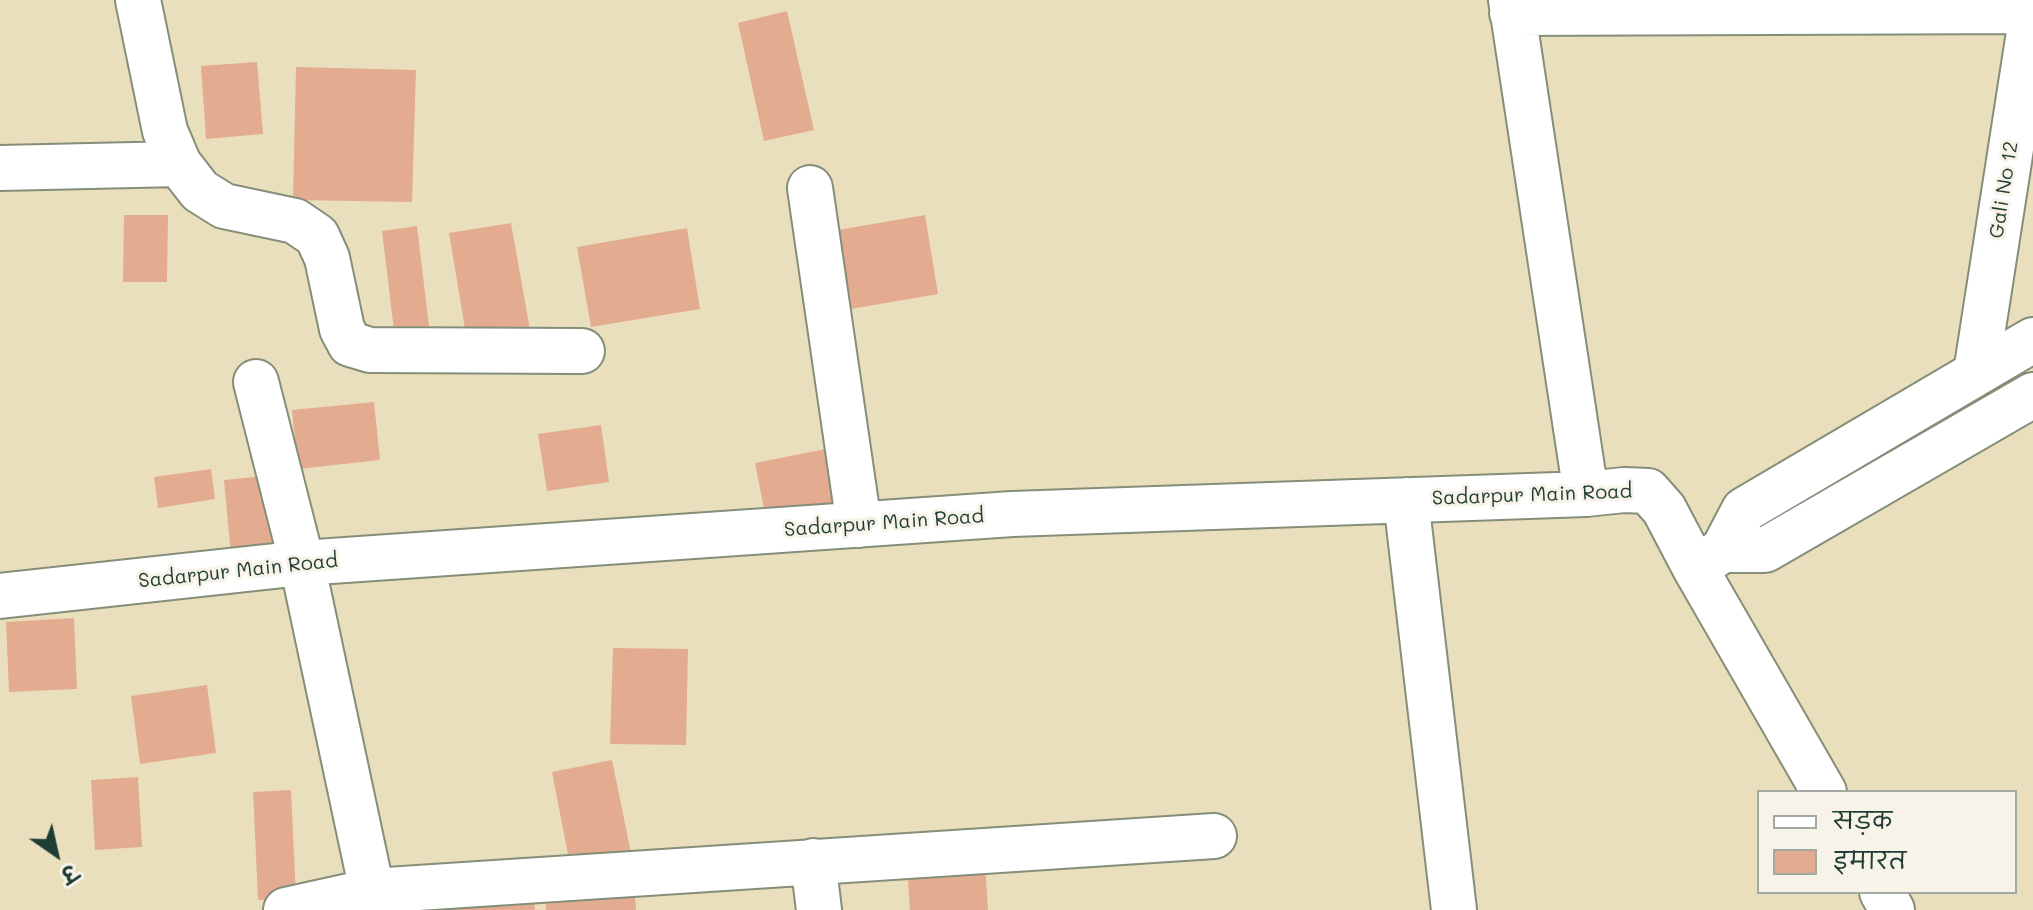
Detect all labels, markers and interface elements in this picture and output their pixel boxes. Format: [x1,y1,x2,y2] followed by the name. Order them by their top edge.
[1984,140,2024,240] street label: Gali No 12
[1431,480,1633,510] street label: Sadarpur Main Road
[783,504,985,542] street label: Sadarpur Main Road
[137,549,339,593] street label: Sadarpur Main Road
[1757,790,2017,894] legend
[1833,804,1892,835] text: सड़क
[16,814,96,894] north arrow
[1833,844,1906,875] text: इमारत
[56,858,84,890] text: उ

